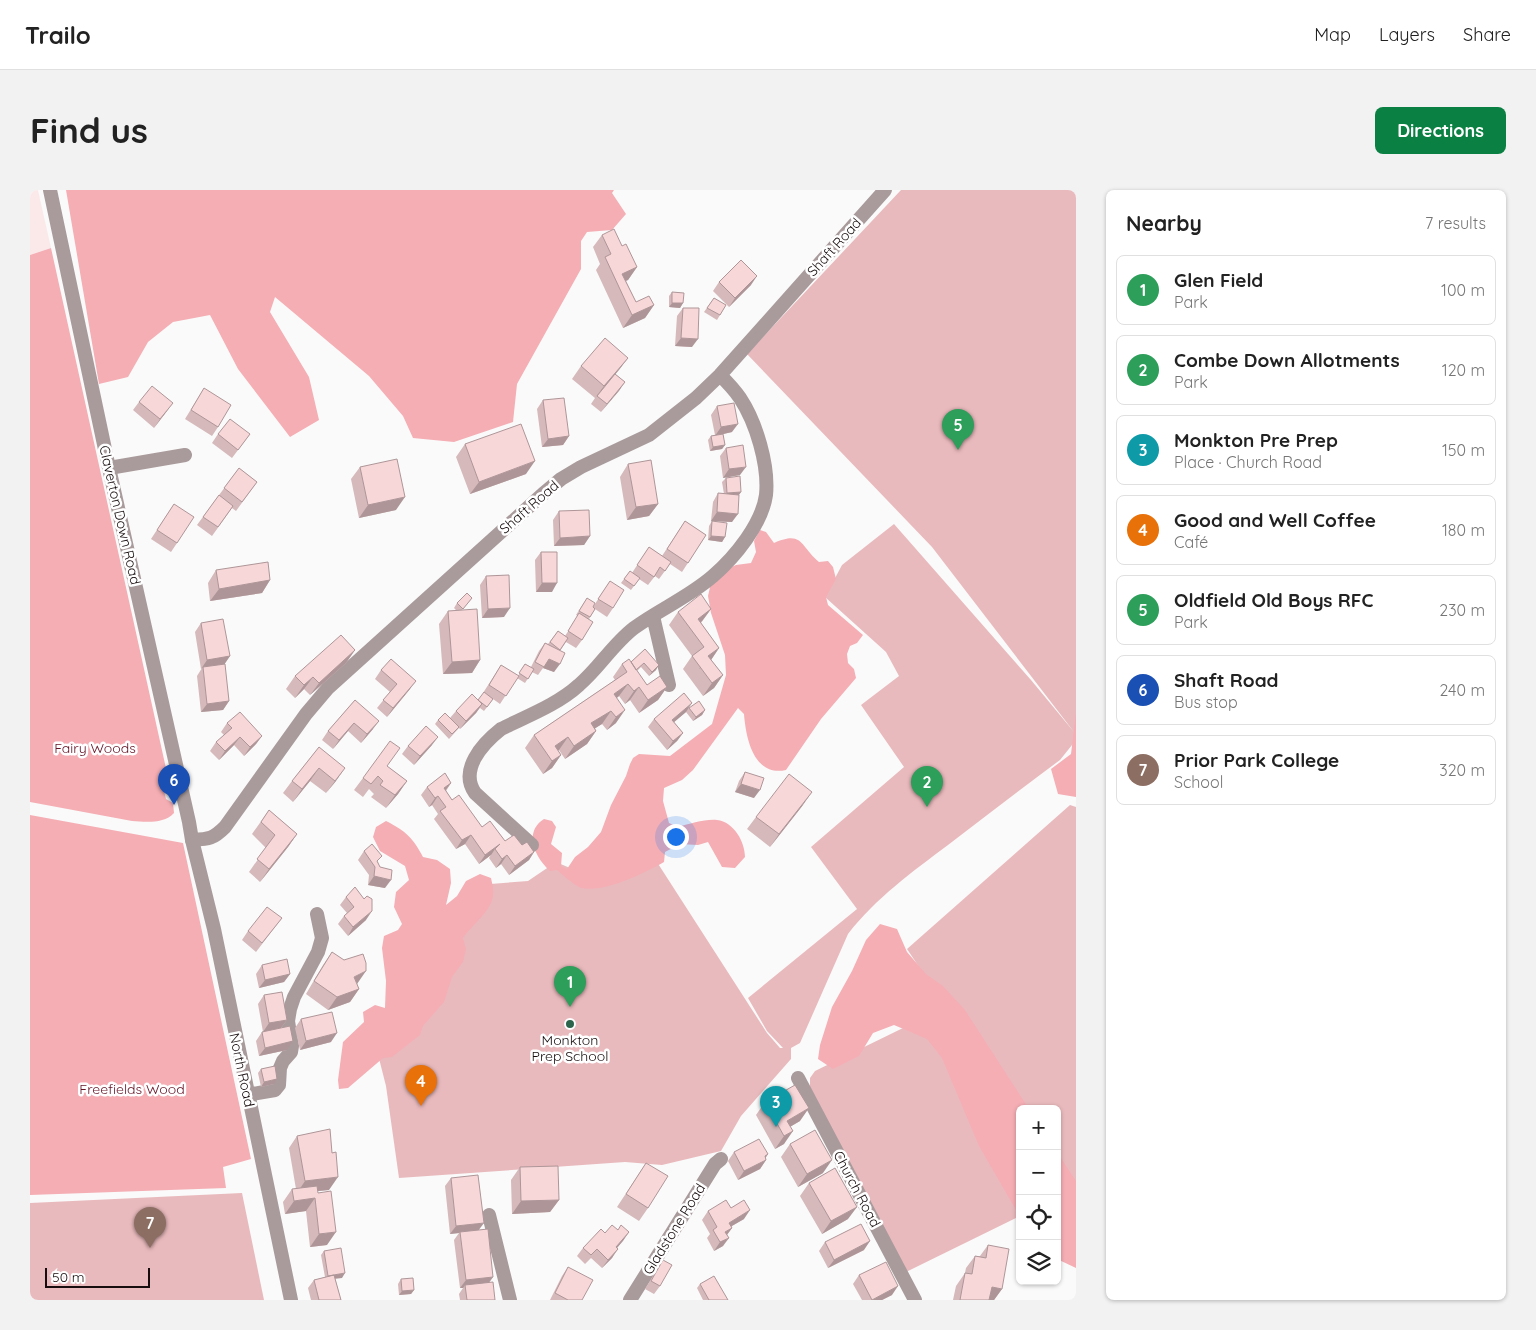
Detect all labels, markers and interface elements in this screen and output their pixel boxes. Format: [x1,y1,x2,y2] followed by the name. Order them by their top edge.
[25,20,91,50] text: Trailo
[1314,23,1351,46] text: Map
[1379,23,1435,46] text: Layers
[1463,23,1511,46] text: Share
[1375,107,1506,154] button: Directions
[30,108,148,152] text: Find us
[1126,210,1202,236] text: Nearby
[1425,213,1486,233] text: 7 results
[803,214,865,280] street label: Shaft Road
[1174,268,1263,292] text: Glen Field
[1140,280,1146,300] text: 1
[1441,280,1485,300] text: 100 m
[1174,292,1208,312] text: Park
[1174,348,1400,372] text: Combe Down Allotments
[1138,360,1148,380] text: 2
[1442,360,1485,380] text: 120 m
[1174,372,1208,392] text: Park
[942,409,974,450] pin: 5
[1174,428,1338,452] text: Monkton Pre Prep
[1139,440,1147,460] text: 3
[1442,440,1485,460] text: 150 m
[95,444,145,586] street label: Claverton Down Road
[1174,452,1322,472] text: Place · Church Road
[496,476,562,538] street label: Shaft Road
[1174,508,1376,532] text: Good and Well Coffee
[1138,520,1148,540] text: 4
[1442,520,1485,540] text: 180 m
[1174,532,1208,552] text: Café
[1174,588,1373,612] text: Oldfield Old Boys RFC
[1138,600,1148,620] text: 5
[1439,600,1485,620] text: 230 m
[1174,612,1208,632] text: Park
[1174,668,1279,692] text: Shaft Road
[1139,680,1147,700] text: 6
[1439,680,1485,700] text: 240 m
[1174,692,1238,712] text: Bus stop
[54,739,136,757] park label: Fairy Woods
[1174,748,1339,772] text: Prior Park College
[1139,760,1147,780] text: 7
[1439,760,1485,780] text: 320 m
[158,764,190,805] pin: 6
[911,766,943,807] pin: 2
[1174,772,1223,792] text: School
[663,824,689,850] your location
[554,966,586,1007] pin: 1
[564,1018,576,1030] marker: Monkton Prep School
[225,1031,259,1109] street label: North Road
[532,1031,608,1065] place label: Monkton Prep School
[405,1065,437,1106] pin: 4
[79,1080,185,1098] park label: Freefields Wood
[760,1086,792,1127] pin: 3
[1016,1105,1061,1285] map controls
[1016,1105,1061,1150] button: +
[829,1148,885,1230] street label: Church Road
[1016,1150,1061,1195] button: −
[639,1180,709,1278] street label: Gladstone Road
[1016,1195,1061,1240] button: locate
[134,1207,166,1248] pin: 7
[1016,1240,1061,1285] button: layers
[45,1265,150,1288] scale bar
[52,1268,85,1286] text: 50 m

